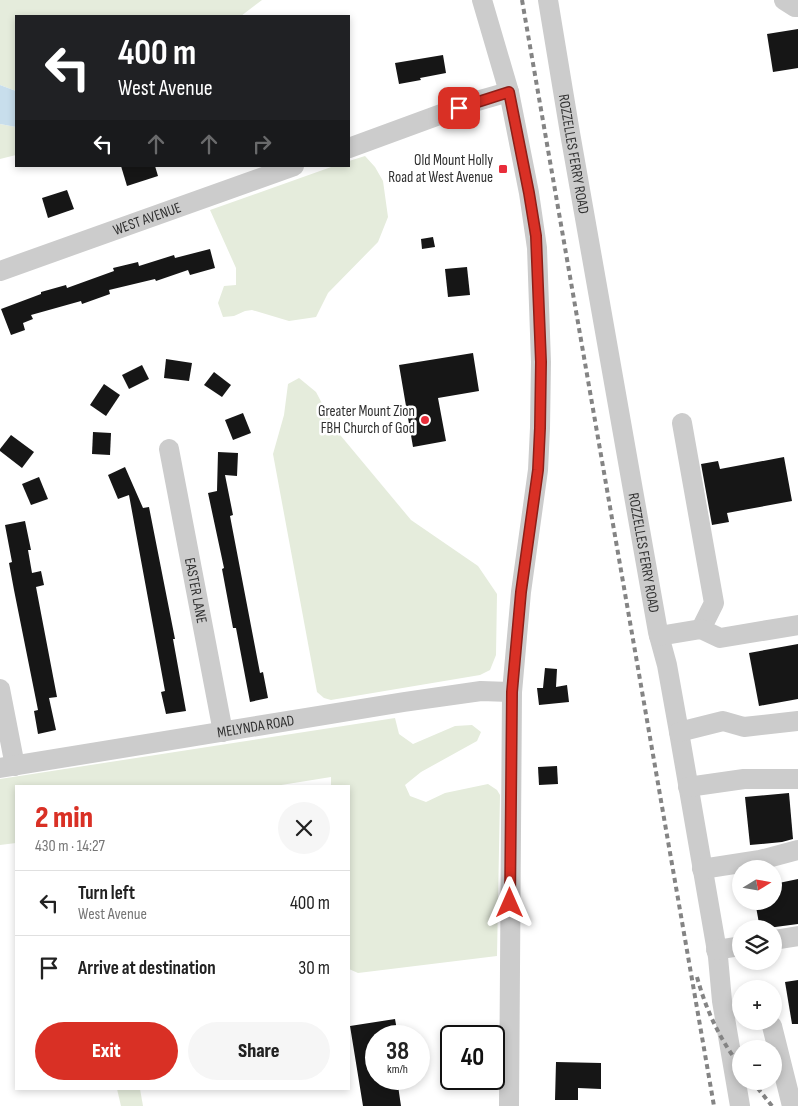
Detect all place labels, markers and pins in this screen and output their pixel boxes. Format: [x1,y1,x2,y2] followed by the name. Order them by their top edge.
[438,87,480,129] pin
[388,151,493,187] place label: Old Mount Holly Road at West Avenue
[497,163,509,175] marker: Old Mount Holly Road at West Avenue
[318,402,415,438] place label: Greater Mount Zion FBH Church of God
[419,414,431,426] marker: Greater Mount Zion FBH Church of God

